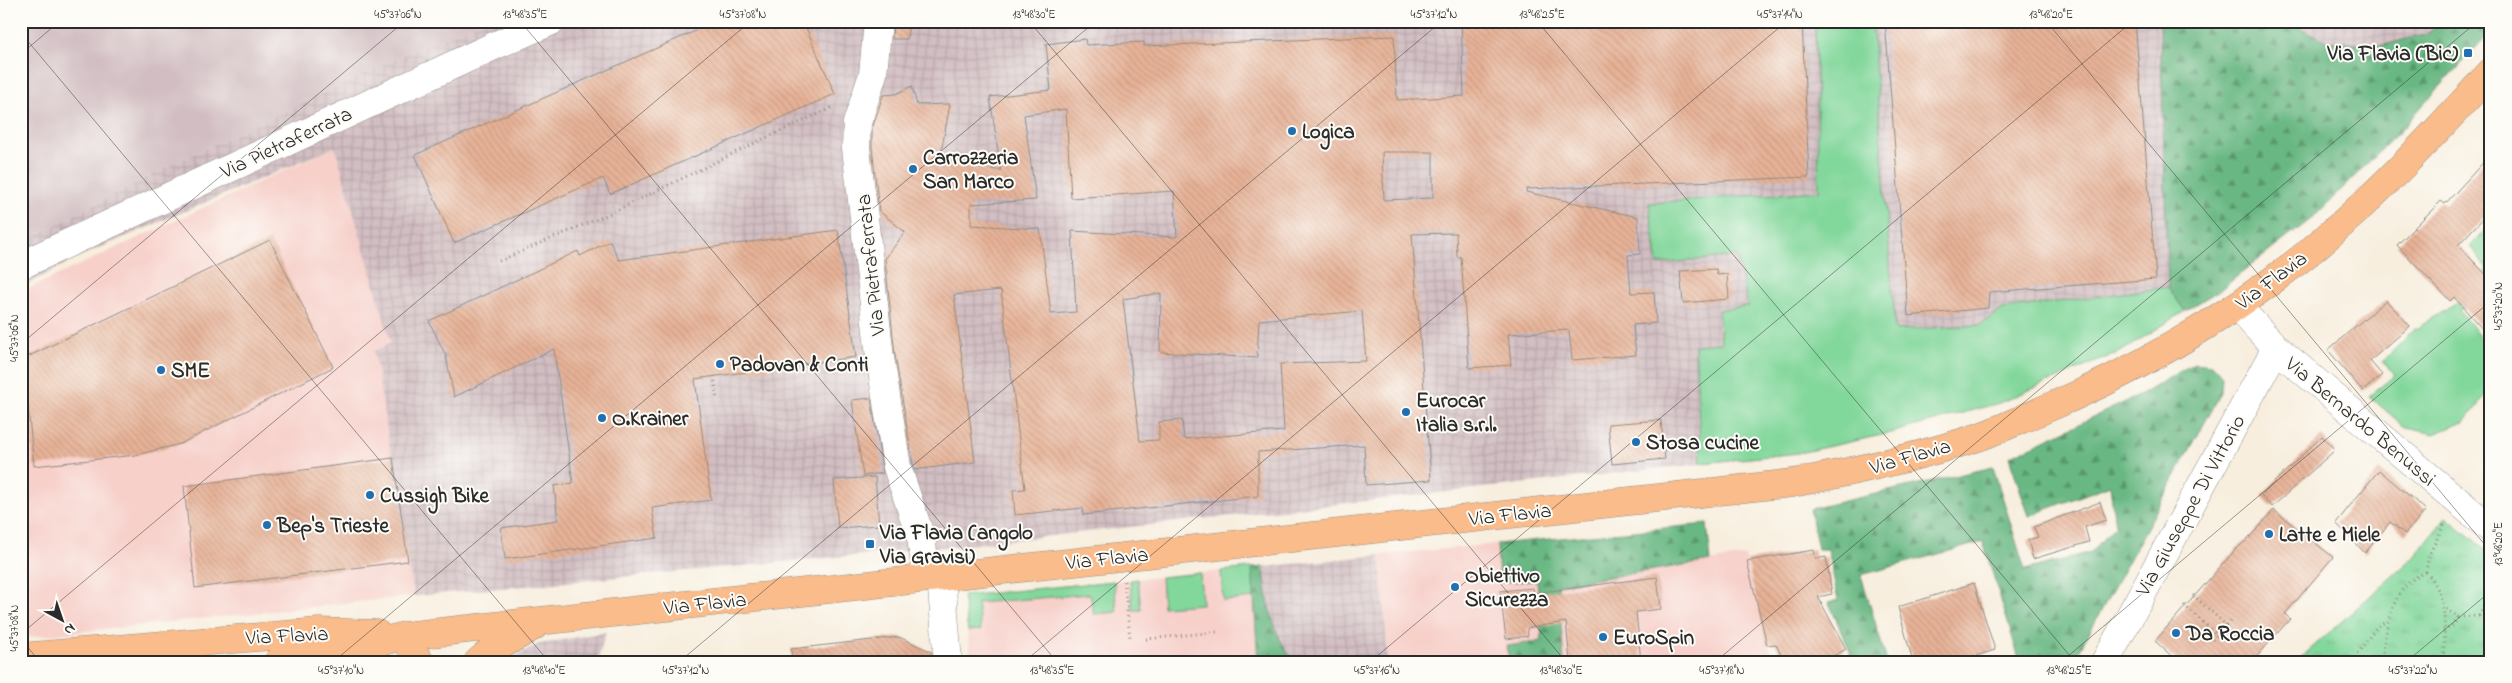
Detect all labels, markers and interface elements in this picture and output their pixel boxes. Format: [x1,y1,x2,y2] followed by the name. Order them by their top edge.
[374,6,422,24] text: 45°37'06"N
[503,6,547,24] text: 13°48'35"E
[720,6,766,24] text: 45°37'08"N
[1013,6,1055,24] text: 13°48'30"E
[1411,6,1457,24] text: 45°37'12"N
[1519,6,1565,24] text: 13°48'25"E
[1757,6,1803,24] text: 45°37'14"N
[2029,6,2073,24] text: 13°48'20"E
[2327,40,2459,70] place label: Via Flavia (Bic)
[2462,47,2474,59] marker: Via Flavia (Bic)
[215,100,358,188] street label: Via Pietraferrata
[1302,118,1355,150] place label: Logica
[1286,125,1298,137] marker: Logica
[923,144,1018,198] place label: Carrozzeria San Marco
[907,163,919,175] marker: Carrozzeria San Marco
[850,193,894,338] street label: Via Pietraferrata
[2229,245,2314,319] street label: Via Flavia
[2490,282,2508,330] text: 45°37'20"N
[6,314,24,362] text: 45°37'06"N
[2277,350,2442,495] street label: Via Bernardo Benussi
[730,351,869,381] place label: Padovan & Conti
[171,357,210,387] place label: SME
[714,358,726,370] marker: Padovan & Conti
[155,364,167,376] marker: SME
[1416,387,1498,441] place label: Eurocar Italia s.r.l.
[612,405,689,435] place label: O.Krainer
[1400,406,1412,418] marker: Eurocar Italia s.r.l.
[2129,410,2254,603] street label: Via Giuseppe Di Vittorio
[596,412,608,424] marker: O.Krainer
[1646,429,1759,459] place label: Stosa cucine
[1866,432,1955,484] street label: Via Flavia
[1630,436,1642,448] marker: Stosa cucine
[380,482,490,514] place label: Cussigh Bike
[364,489,376,501] marker: Cussigh Bike
[1466,497,1553,535] street label: Via Flavia
[276,512,390,542] place label: Bep's Trieste
[261,519,273,531] marker: Bep's Trieste
[879,519,1033,573] place label: Via Flavia (angolo Via Gravisi)
[2279,521,2381,551] place label: Latte e Miele
[2490,522,2508,566] text: 13°48'20"E
[2263,528,2275,540] marker: Latte e Miele
[864,538,876,550] marker: Via Flavia (angolo Via Gravisi)
[1063,541,1150,579] street label: Via Flavia
[1465,562,1548,616] place label: Obiettivo Sicurezza
[1449,581,1461,593] marker: Obiettivo Sicurezza
[661,586,748,624] street label: Via Flavia
[38,596,88,646] north arrow
[6,605,24,651] text: 45°37'08"N
[59,618,80,640] text: N
[244,620,329,654] street label: Via Flavia
[2185,620,2274,650] place label: Da Roccia
[1613,624,1694,654] place label: EuroSpin
[2170,627,2182,639] marker: Da Roccia
[1597,631,1609,643] marker: EuroSpin
[318,662,364,680] text: 45°37'10"N
[523,662,565,680] text: 13°48'40"E
[663,662,709,680] text: 45°37'12"N
[1030,662,1074,680] text: 13°48'35"E
[1354,662,1400,680] text: 45°37'16"N
[1540,662,1582,680] text: 13°48'30"E
[1699,662,1745,680] text: 45°37'18"N
[2046,662,2092,680] text: 13°48'25"E
[2388,662,2438,680] text: 45°37'22"N

